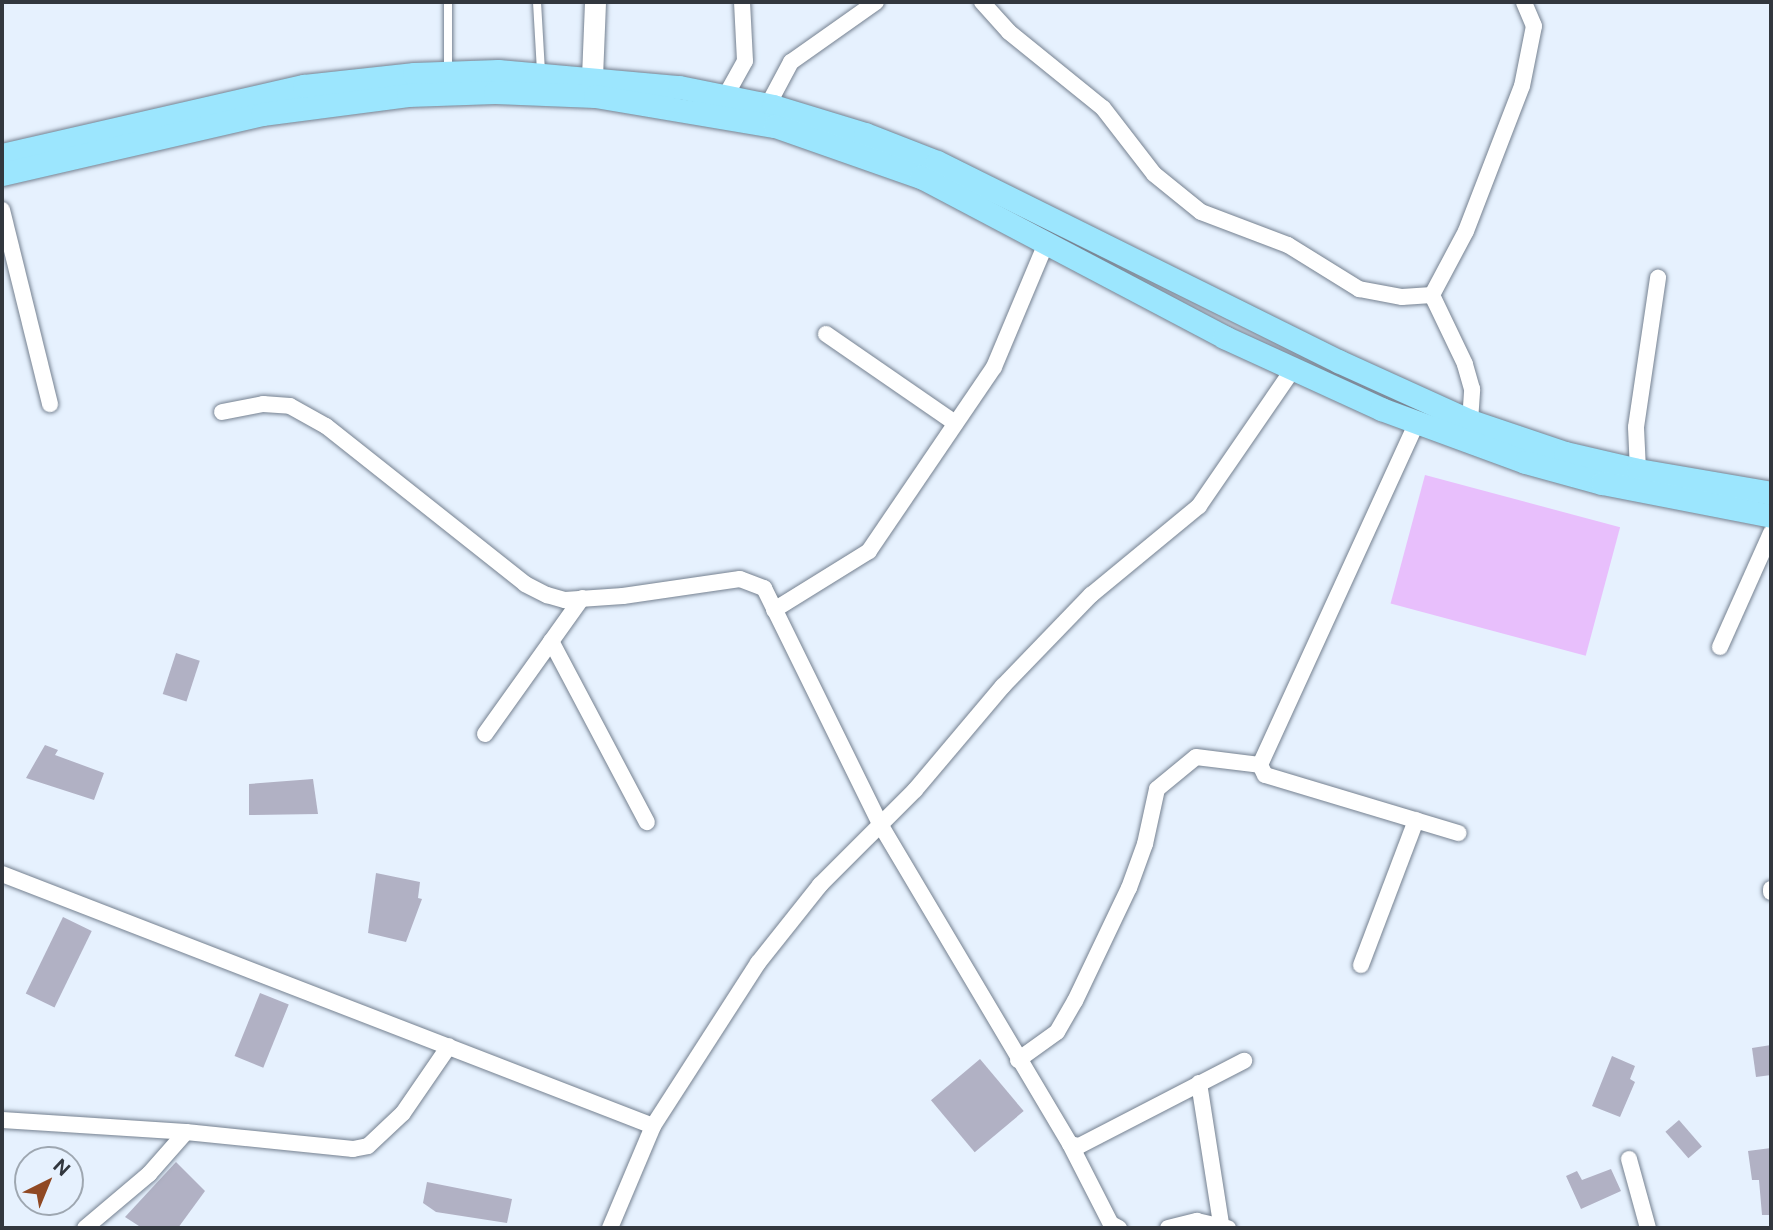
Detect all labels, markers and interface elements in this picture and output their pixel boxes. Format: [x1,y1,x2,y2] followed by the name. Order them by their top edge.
[14,1146,84,1216] north arrow
[49,1154,75,1180] text: N

